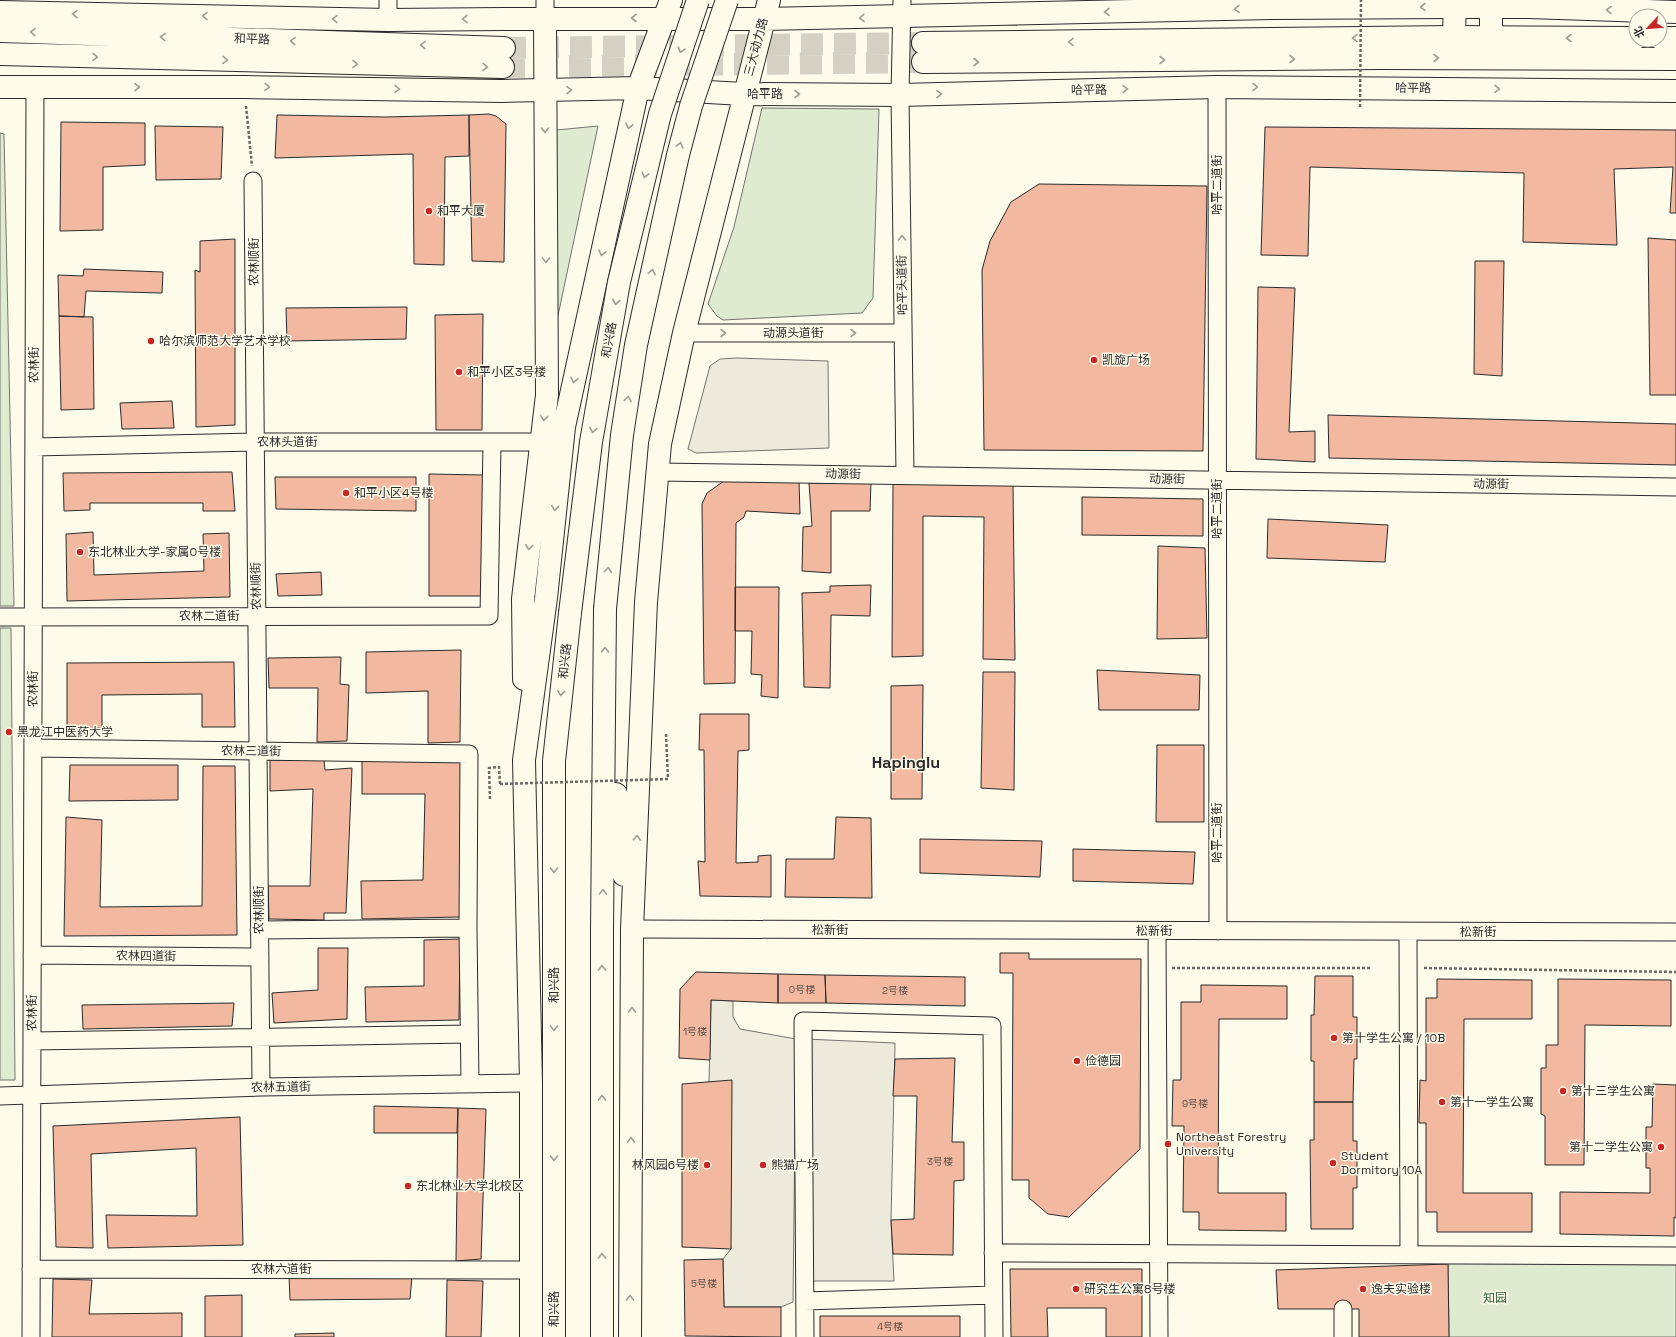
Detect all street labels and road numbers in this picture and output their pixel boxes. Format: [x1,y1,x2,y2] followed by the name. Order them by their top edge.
[741,16,771,78] street label: 三大动力路
[234,30,270,48] street label: 和平路
[1395,80,1431,96] street label: 哈平路
[1071,82,1107,98] street label: 哈平路
[747,86,783,102] street label: 哈平路
[1209,155,1225,215] street label: 哈平二道街
[246,238,262,286] street label: 农林顺街
[893,255,911,315] street label: 哈平头道街
[598,321,620,359] street label: 和兴路
[763,325,823,341] street label: 动源头道街
[26,347,42,383] street label: 农林街
[257,434,317,450] street label: 农林头道街
[825,466,861,482] street label: 动源街
[1149,471,1185,487] street label: 动源街
[1473,476,1509,492] street label: 动源街
[1209,479,1225,539] street label: 哈平二道街
[248,562,264,610] street label: 农林顺街
[179,608,239,624] street label: 农林二道街
[555,642,575,680] street label: 和兴路
[25,671,41,707] street label: 农林街
[221,742,281,760] street label: 农林三道街
[1209,803,1225,863] street label: 哈平二道街
[251,886,267,934] street label: 农林顺街
[812,922,848,938] street label: 松新街
[1136,923,1172,939] street label: 松新街
[1460,924,1496,940] street label: 松新街
[116,947,176,965] street label: 农林四道街
[546,967,562,1003] street label: 和兴路
[24,995,40,1031] street label: 农林街
[251,1078,311,1096] street label: 农林五道街
[251,1261,311,1277] street label: 农林六道街
[546,1291,562,1327] street label: 和兴路

